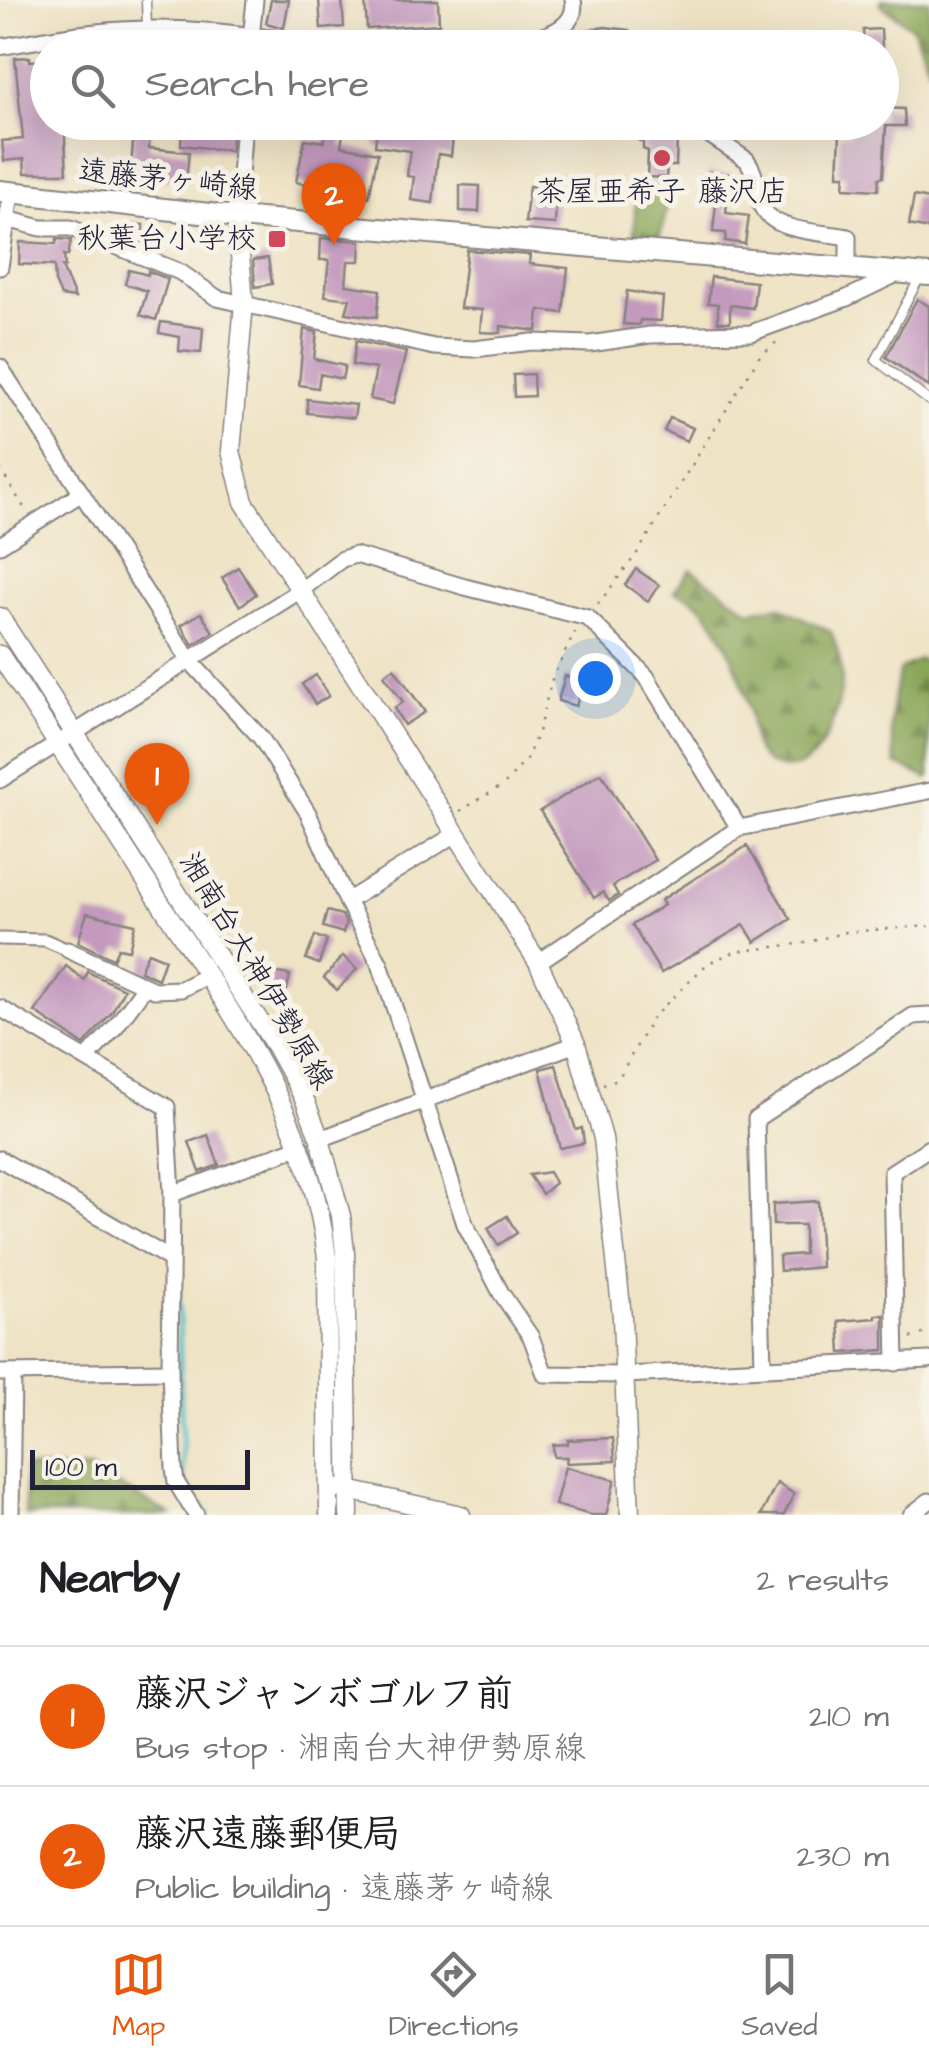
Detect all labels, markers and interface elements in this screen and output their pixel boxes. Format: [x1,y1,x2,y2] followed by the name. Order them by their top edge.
[30,30,899,140] search box
[65,58,120,113] icon: search
[145,59,369,111] text: Search here
[651,147,673,169] marker: 茶屋亜希子 藤沢店
[76,150,260,210] street label: 遠藤茅ヶ崎線
[302,162,366,245] pin: 2
[536,171,788,213] place label: 茶屋亜希子 藤沢店
[77,218,257,260] place label: 秋葉台小学校
[266,228,288,250] marker: 秋葉台小学校
[570,653,621,704] your location
[124,742,190,825] pin: 1
[168,844,344,1098] street label: 湘南台大神伊勢原線
[30,1445,250,1490] scale bar
[45,1448,117,1487] text: 100 m
[40,1551,180,1609] text: Nearby
[757,1558,889,1603] text: 2 results
[135,1669,513,1721] text: 藤沢ジャンボゴルフ前
[70,1694,75,1739] text: 1
[809,1694,889,1739] text: 210 m
[135,1726,586,1771] text: Bus stop · 湘南台大神伊勢原線
[135,1809,401,1861] text: 藤沢遠藤郵便局
[63,1834,82,1879] text: 2
[797,1834,889,1879] text: 230 m
[135,1866,553,1911] text: Public building · 遠藤茅ヶ崎線
[111,1947,166,2046] tab: Map
[389,1947,519,2046] tab: Directions
[741,1947,818,2046] tab: Saved

